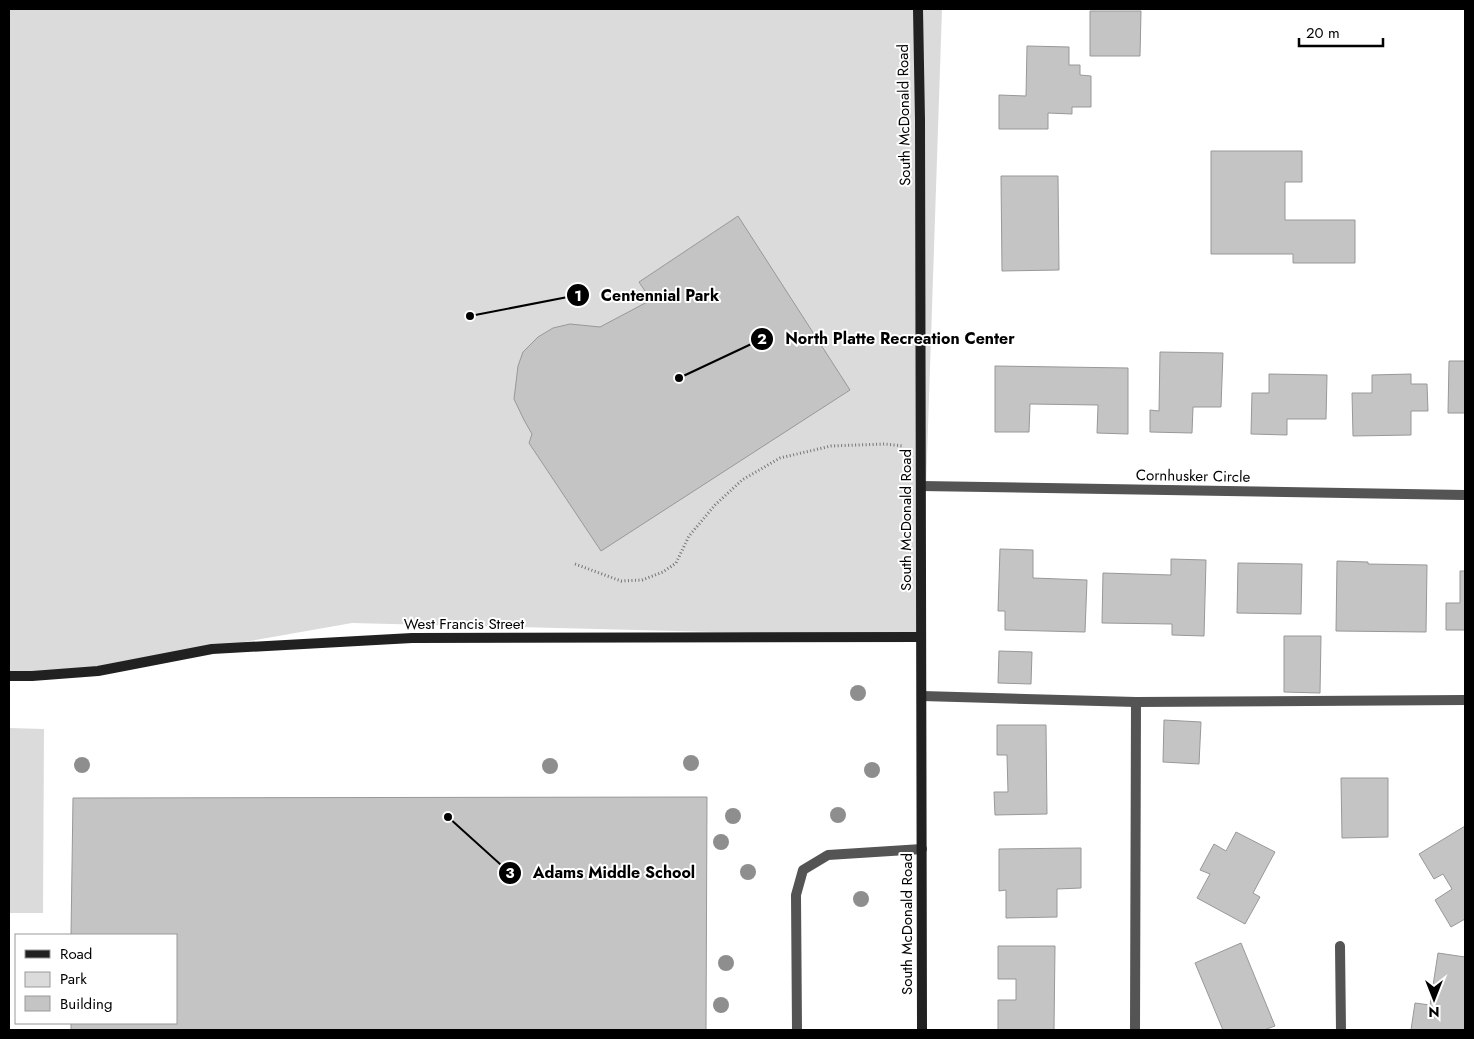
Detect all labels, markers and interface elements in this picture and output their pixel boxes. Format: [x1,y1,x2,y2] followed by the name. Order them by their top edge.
[1299,15,1383,47] scale bar
[1306,22,1340,44] text: 20 m
[892,44,916,186] street label: South McDonald Road
[566,280,729,311] callout: Centennial Park
[601,284,720,307] text: Centennial Park
[574,285,582,307] text: 1
[750,323,1025,354] callout: North Platte Recreation Center
[785,327,1015,350] text: North Platte Recreation Center
[757,328,767,350] text: 2
[895,449,917,591] street label: South McDonald Road
[1136,464,1251,488] street label: Cornhusker Circle
[404,613,525,635] street label: West Francis Street
[896,853,918,995] street label: South McDonald Road
[497,857,705,888] callout: Adams Middle School
[532,861,695,884] text: Adams Middle School
[505,862,515,884] text: 3
[15,934,178,1024] legend
[60,943,92,965] text: Road
[60,968,87,990] text: Park
[1409,974,1459,1024] north arrow
[60,993,112,1015] text: Building
[1428,1002,1440,1022] text: N

